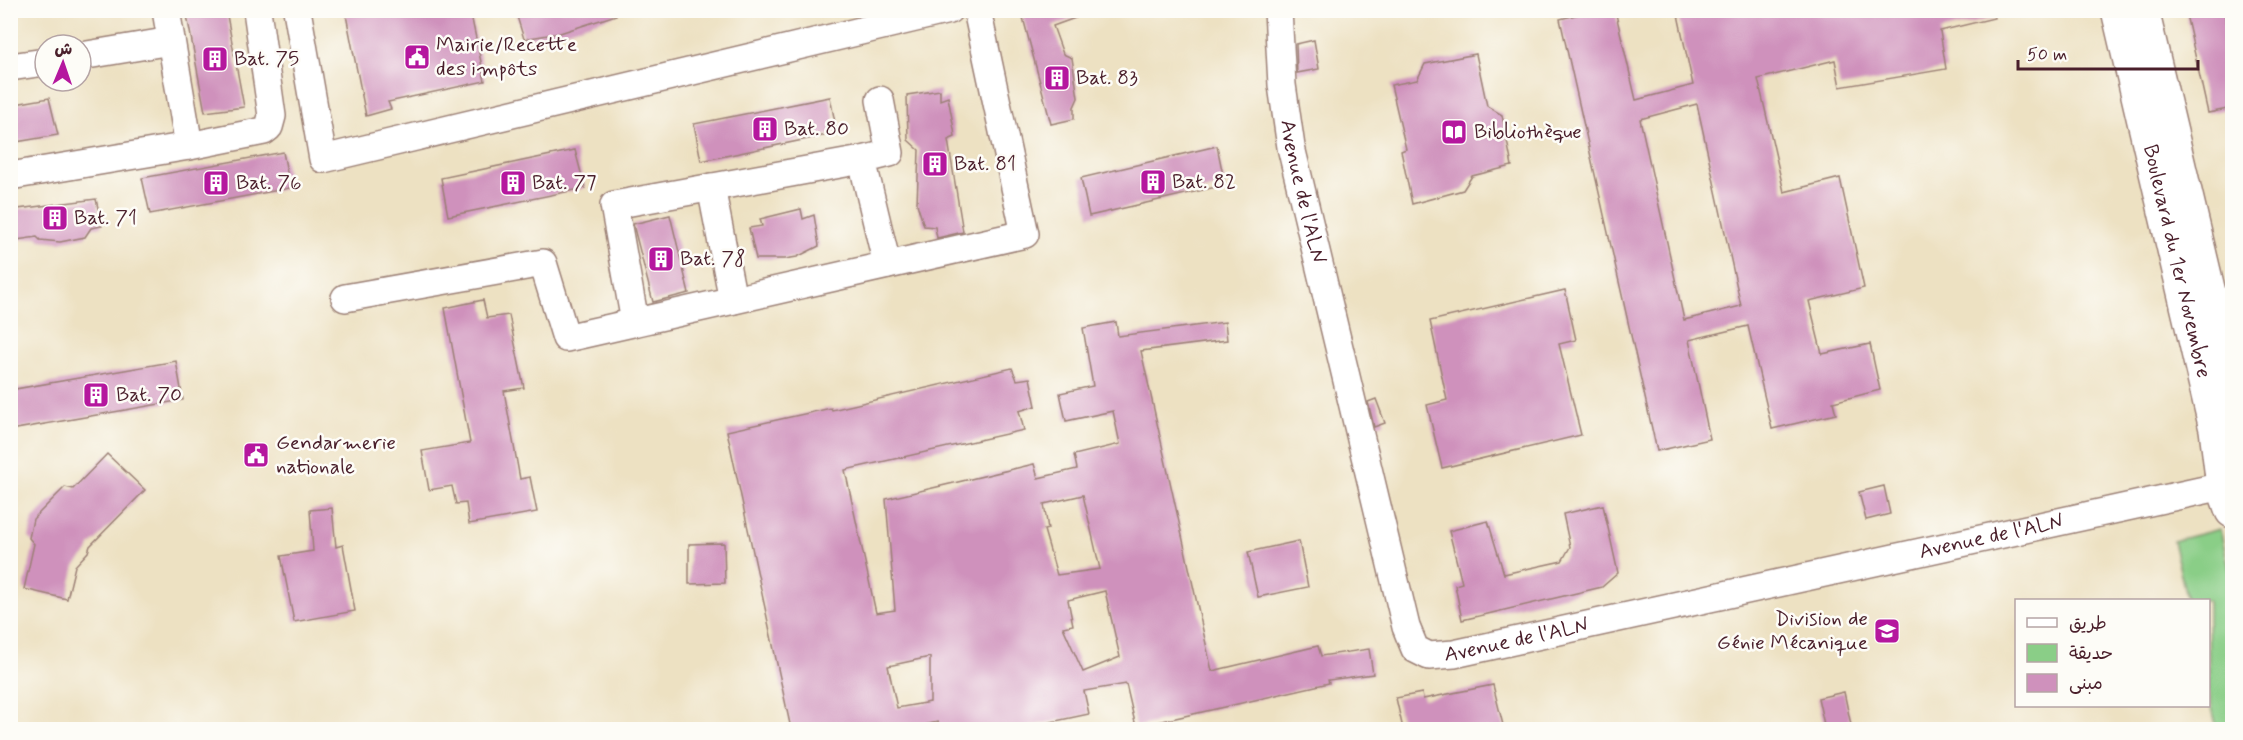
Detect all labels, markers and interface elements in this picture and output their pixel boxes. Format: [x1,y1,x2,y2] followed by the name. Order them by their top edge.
[436,31,577,83] place label: Mairie/Recette des impôts
[33,33,93,93] north arrow
[2018,33,2198,71] scale bar
[54,39,73,60] text: ش
[402,42,432,72] public building icon: Mairie/Recette des impôts
[2027,43,2067,67] text: 50 m
[200,44,230,74] building icon: Bat. 75
[234,45,299,73] place label: Bat. 75
[1042,63,1072,93] building icon: Bat. 83
[1076,64,1138,92] place label: Bat. 83
[750,114,780,144] building icon: Bat. 80
[784,115,849,143] place label: Bat. 80
[1439,117,1469,147] library icon: Bibliothèque
[1273,118,1333,267] street label: Avenue de l'ALN
[1474,118,1582,146] place label: Bibliothèque
[2136,142,2218,381] street label: Boulevard du 1er Novembre
[920,149,950,179] building icon: Bat. 81
[954,150,1016,178] place label: Bat. 81
[1138,167,1168,197] building icon: Bat. 82
[201,168,231,198] building icon: Bat. 76
[498,168,528,198] building icon: Bat. 77
[1172,168,1236,196] place label: Bat. 82
[236,169,302,197] place label: Bat. 76
[532,169,596,197] place label: Bat. 77
[40,203,70,233] building icon: Bat. 71
[74,204,137,232] place label: Bat. 71
[646,244,676,274] building icon: Bat. 78
[680,245,745,273] place label: Bat. 78
[81,380,111,410] building icon: Bat. 70
[116,381,182,409] place label: Bat. 70
[276,429,396,481] place label: Gendarmerie nationale
[241,440,271,470] public building icon: Gendarmerie nationale
[1917,507,2066,566] street label: Avenue de l'ALN
[2015,599,2210,707] legend
[1717,605,1868,657] place label: Division de Génie Mécanique
[1443,611,1592,669] street label: Avenue de l'ALN
[2069,612,2107,636] text: طريق
[1872,616,1902,646] school or university icon: Division de Génie Mécanique
[2069,642,2113,666] text: حديقة
[2069,672,2103,696] text: مبنى

